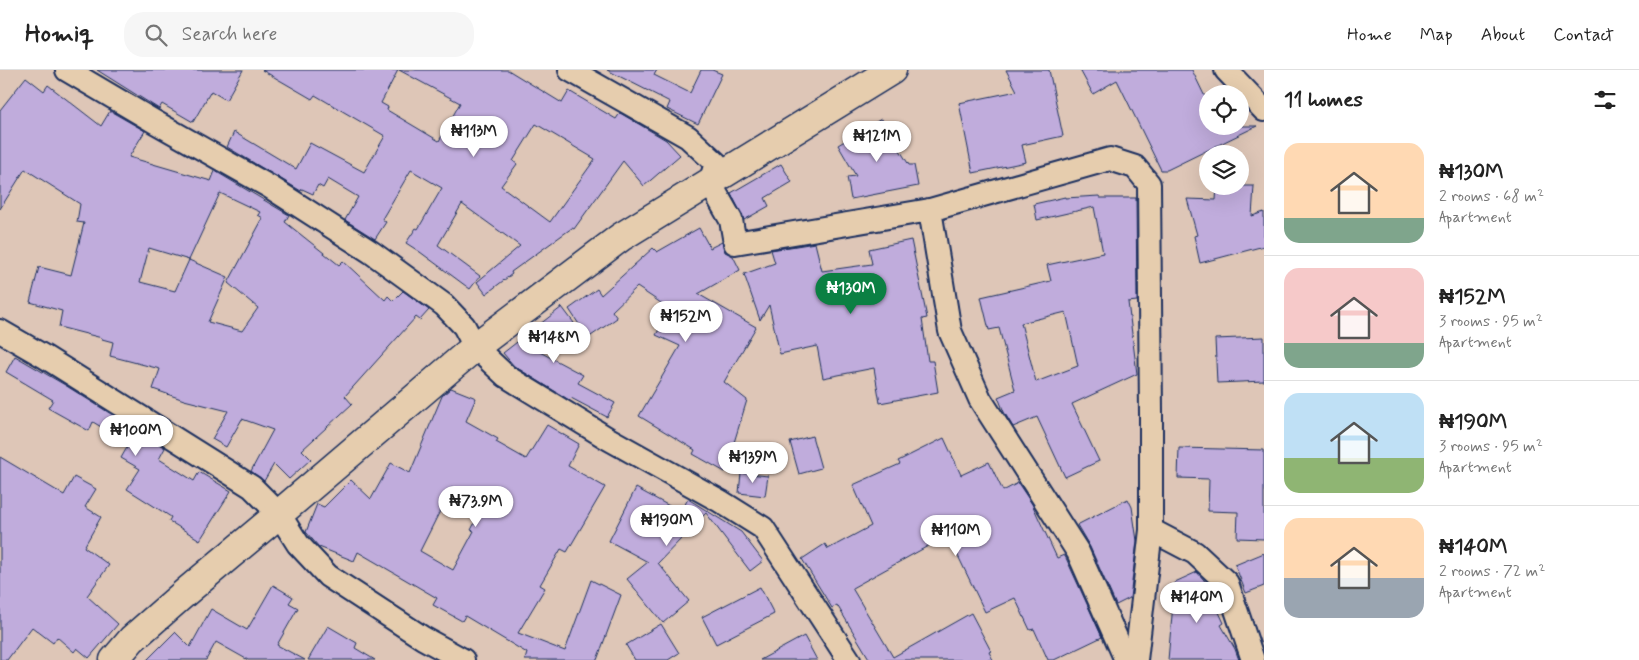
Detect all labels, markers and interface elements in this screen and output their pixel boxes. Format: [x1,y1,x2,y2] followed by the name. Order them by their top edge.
[124,12,474,57] search box
[25,19,94,50] text: Homiq
[142,21,170,49] icon: search
[182,22,277,47] text: Search here
[1347,23,1392,47] text: Home
[1420,23,1453,47] text: Map
[1481,23,1525,47] text: About
[1553,23,1614,47] text: Contact
[1199,85,1249,195] map controls
[1199,85,1249,135] button: locate
[1284,86,1363,114] text: 11 homes
[1591,86,1619,114] icon: filters
[439,116,509,158] pin: ₦113M
[451,121,497,142] text: ₦113M
[842,121,912,163] pin: ₦121M
[853,126,901,147] text: ₦121M
[1199,145,1249,195] button: layers
[1439,158,1503,186] text: ₦130M
[1324,163,1384,223] icon: home
[1439,186,1544,207] text: 2 rooms · 68 m²
[1439,207,1512,228] text: Apartment
[816,272,886,315] pin: ₦130M
[826,278,876,299] text: ₦130M
[1439,283,1506,311] text: ₦152M
[1324,288,1384,348] icon: home
[651,300,721,343] pin: ₦152M
[661,306,711,327] text: ₦152M
[1439,311,1543,332] text: 3 rooms · 95 m²
[519,322,589,364] pin: ₦148M
[528,327,580,348] text: ₦148M
[1439,332,1512,353] text: Apartment
[1439,408,1507,436] text: ₦190M
[1324,413,1384,473] icon: home
[101,414,171,457] pin: ₦100M
[110,420,162,441] text: ₦100M
[1439,436,1543,457] text: 3 rooms · 95 m²
[718,442,788,484] pin: ₦139M
[729,447,777,468] text: ₦139M
[1439,457,1512,478] text: Apartment
[435,486,517,528] pin: ₦73.9M
[449,491,503,512] text: ₦73.9M
[632,504,702,547] pin: ₦190M
[641,510,693,531] text: ₦190M
[921,514,991,557] pin: ₦110M
[931,520,981,541] text: ₦110M
[1439,533,1507,561] text: ₦140M
[1324,538,1384,598] icon: home
[1439,561,1545,582] text: 2 rooms · 72 m²
[1162,582,1232,624] pin: ₦140M
[1439,582,1512,603] text: Apartment
[1171,587,1223,608] text: ₦140M

